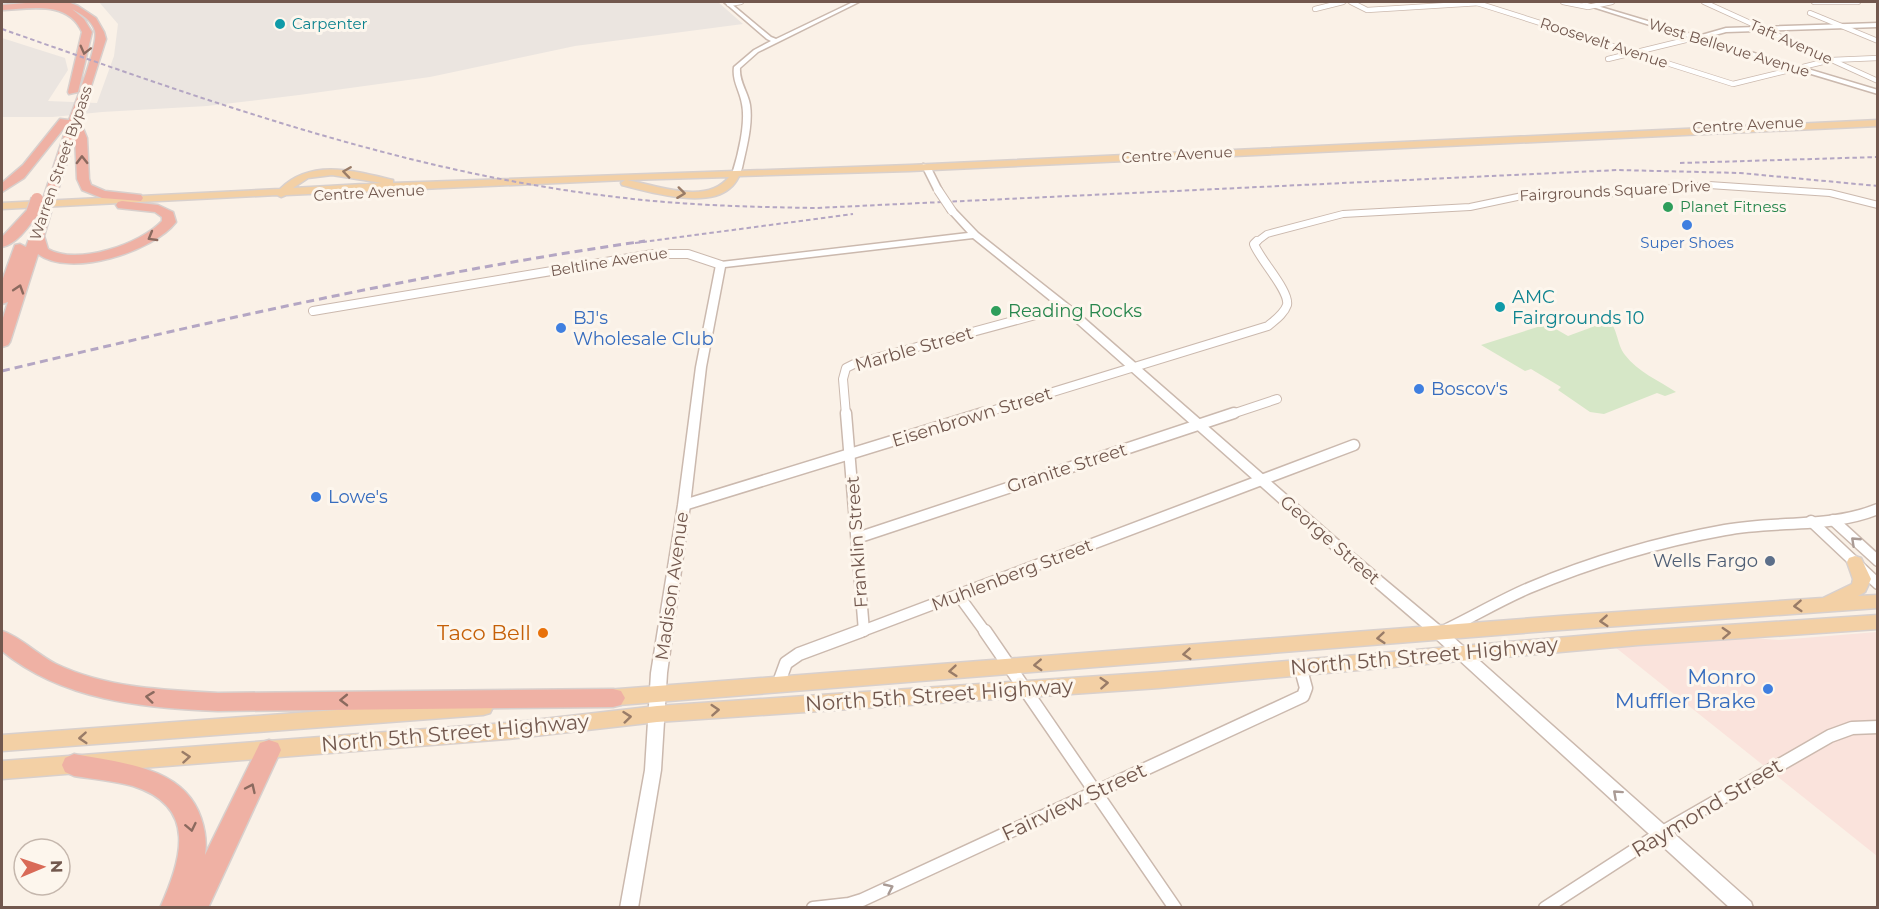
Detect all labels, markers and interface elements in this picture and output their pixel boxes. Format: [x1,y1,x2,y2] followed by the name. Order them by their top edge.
[1538,13,1671,72] street label: Roosevelt Avenue
[292,14,368,33] place label: Carpenter
[1646,14,1812,81] street label: West Bellevue Avenue
[1747,15,1836,68] street label: Taft Avenue
[273,17,287,31] marker: Carpenter
[79,45,92,55] one-way arrow
[25,83,96,242] street label: Warren Street Bypass
[1692,112,1804,137] street label: Centre Avenue
[1121,142,1233,167] street label: Centre Avenue
[76,155,89,164] one-way arrow
[342,167,351,179] one-way arrow
[1519,176,1711,205] street label: Fairgrounds Square Drive
[313,180,425,205] street label: Centre Avenue
[676,186,685,199] one-way arrow
[1680,197,1786,216] place label: Planet Fitness
[1661,200,1675,214] marker: Planet Fitness
[1680,218,1694,232] marker: Super Shoes
[147,230,158,241] one-way arrow
[1640,233,1734,252] place label: Super Shoes
[549,243,669,280] street label: Beltline Avenue
[12,284,24,295] one-way arrow
[1512,286,1644,329] place label: AMC Fairgrounds 10
[1008,300,1142,322] place label: Reading Rocks
[1493,300,1507,314] marker: AMC Fairgrounds 10
[989,304,1003,318] marker: Reading Rocks
[573,307,714,350] place label: BJ's Wholesale Club
[554,321,568,335] marker: BJ's Wholesale Club
[852,322,976,376] street label: Marble Street
[1431,378,1508,400] place label: Boscov's
[889,382,1055,452] street label: Eisenbrown Street
[1412,382,1426,396] marker: Boscov's
[1004,438,1130,498] street label: Granite Street
[841,475,873,609] street label: Franklin Street
[328,486,388,508] place label: Lowe's
[309,490,323,504] marker: Lowe's
[1275,491,1385,589] street label: George Street
[651,510,693,662] street label: Madison Avenue
[928,534,1096,616] street label: Muhlenberg Street
[1851,537,1862,548] one-way arrow
[1653,550,1758,572] place label: Wells Fargo
[1763,554,1777,568] marker: Wells Fargo
[1794,599,1803,612] one-way arrow
[1599,614,1608,627] one-way arrow
[437,620,531,645] place label: Taco Bell
[536,626,550,640] marker: Taco Bell
[1721,627,1730,640] one-way arrow
[1289,631,1560,680] street label: North 5th Street Highway
[1376,631,1385,644] one-way arrow
[1182,647,1191,660] one-way arrow
[1034,658,1043,671] one-way arrow
[949,664,958,677] one-way arrow
[1615,664,1756,713] place label: Monro Muffler Brake
[804,673,1075,716] street label: North 5th Street Highway
[1100,677,1109,690] one-way arrow
[1761,682,1775,696] marker: Monro Muffler Brake
[145,692,154,704] one-way arrow
[340,694,349,706] one-way arrow
[711,704,720,717] one-way arrow
[320,708,591,757] street label: North 5th Street Highway
[623,711,632,724] one-way arrow
[79,731,88,744] one-way arrow
[181,751,190,764] one-way arrow
[1627,753,1787,862] street label: Raymond Street
[998,757,1150,846] street label: Fairview Street
[243,784,255,795] one-way arrow
[1614,790,1624,801] one-way arrow
[184,822,197,832] one-way arrow
[12,837,72,897] north arrow
[47,860,66,873] text: N
[883,883,894,895] one-way arrow

